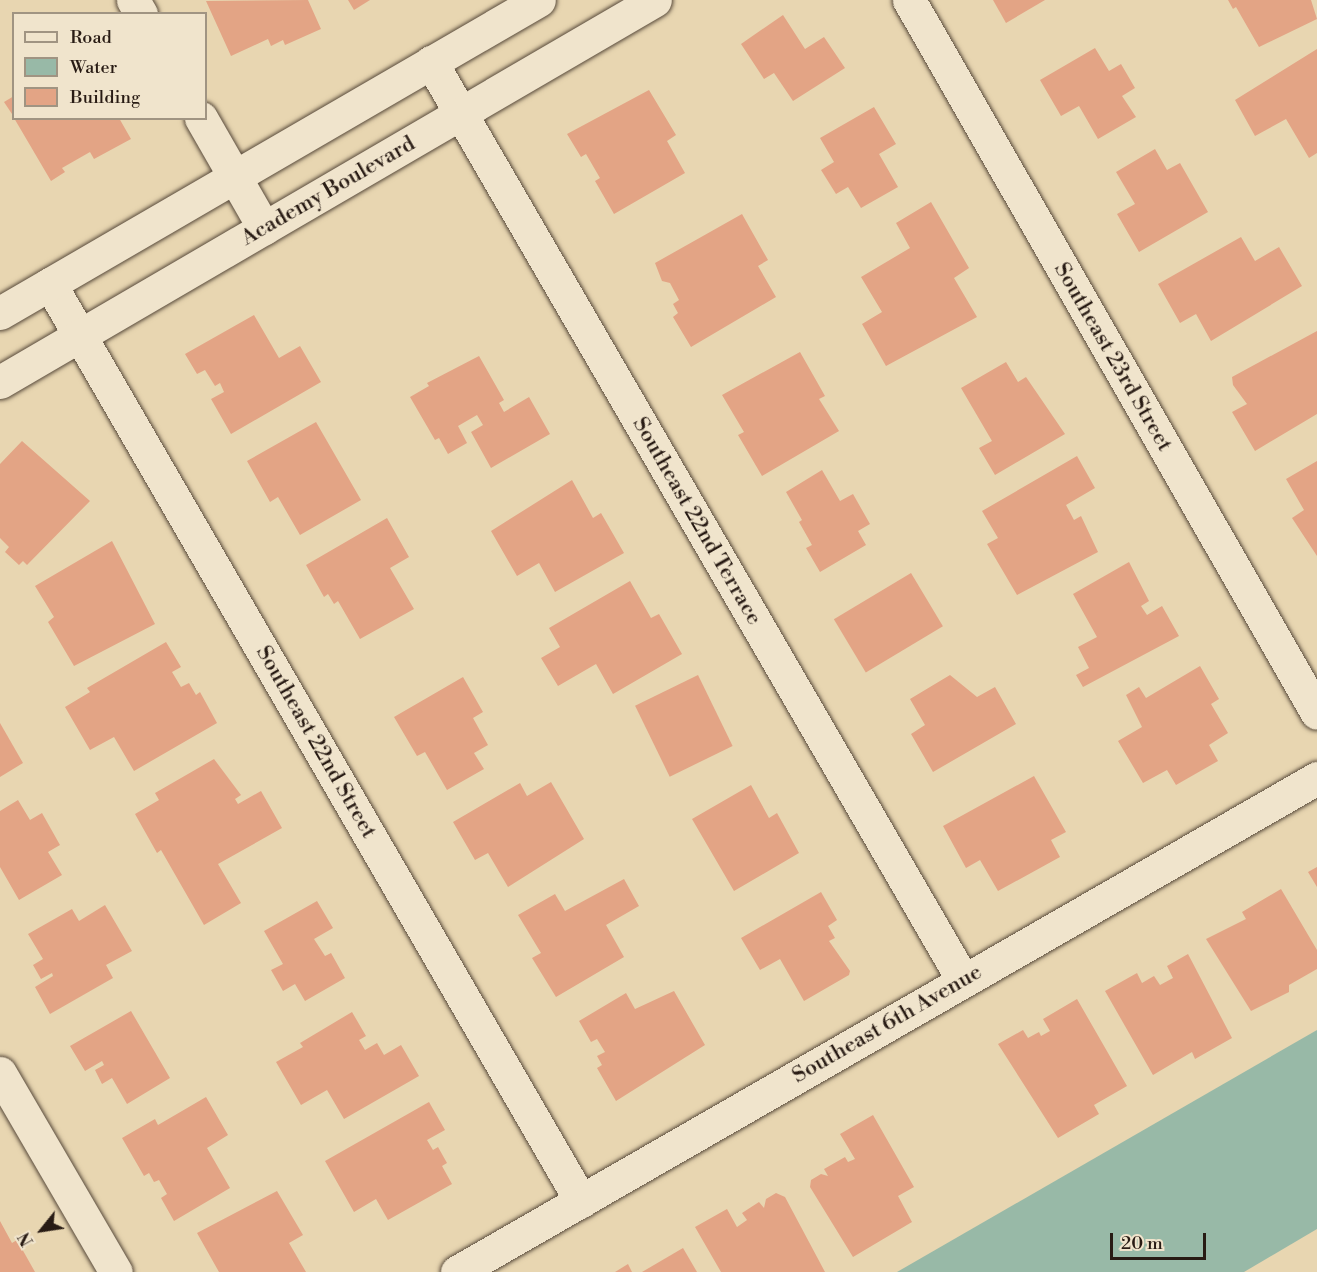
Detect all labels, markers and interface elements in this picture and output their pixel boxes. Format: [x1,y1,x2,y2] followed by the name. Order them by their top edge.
[12,12,207,120] legend
[70,26,112,49] text: Road
[70,56,117,79] text: Water
[70,86,140,109] text: Building
[236,130,420,252] street label: Academy Boulevard
[1048,258,1178,456] street label: Southeast 23rd Street
[627,412,767,630] street label: Southeast 22nd Terrace
[250,641,382,843] street label: Southeast 22nd Street
[787,959,987,1089] street label: Southeast 6th Avenue
[12,1200,72,1260] north arrow
[1113,1221,1209,1259] scale bar
[15,1229,38,1249] text: N
[1121,1232,1163,1255] text: 20 m

